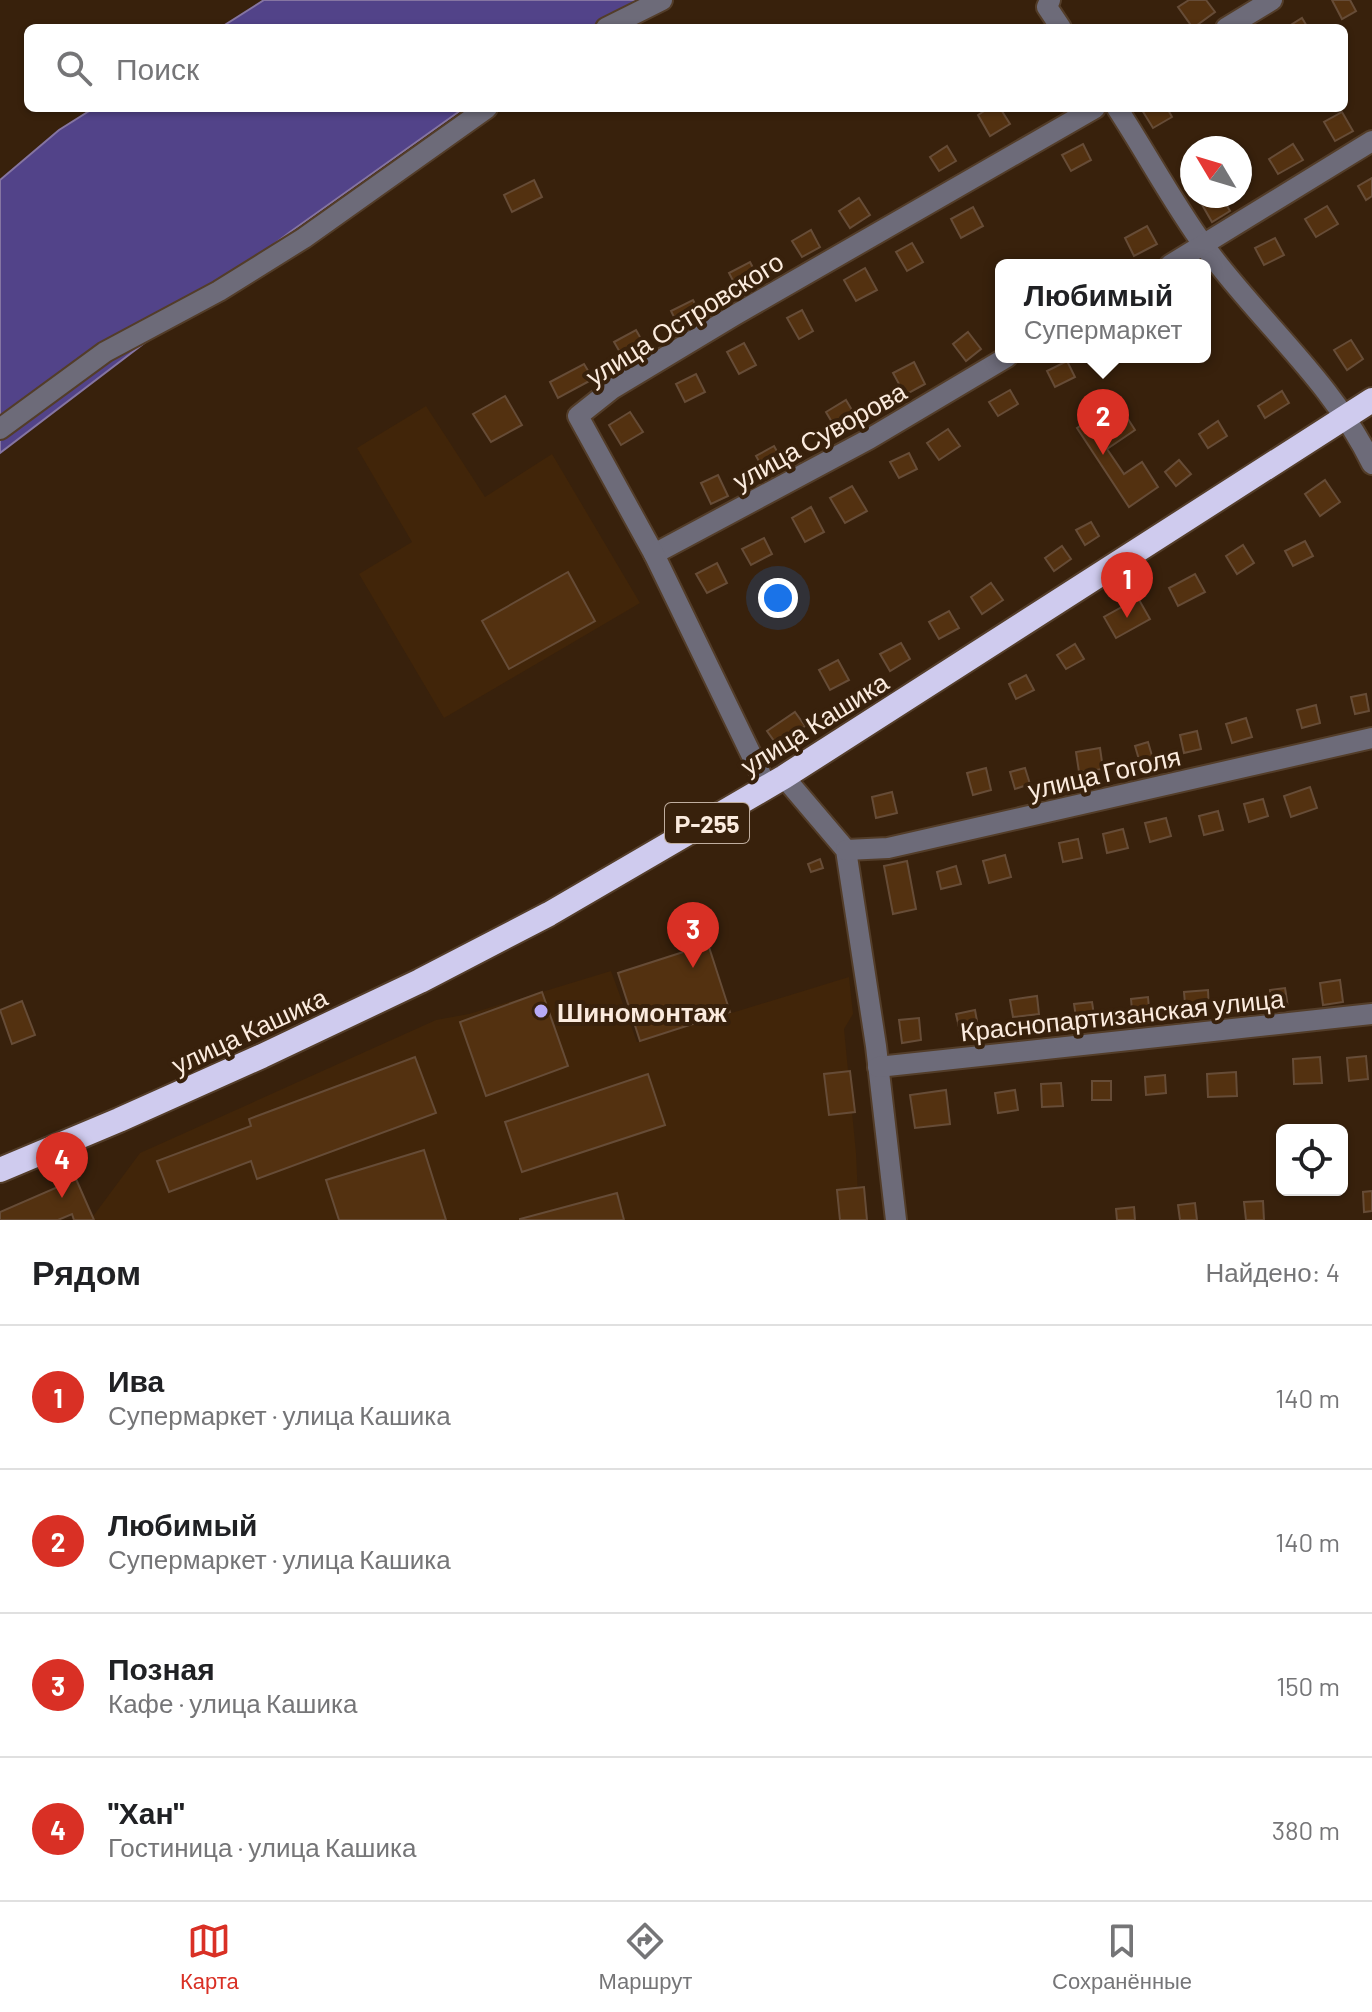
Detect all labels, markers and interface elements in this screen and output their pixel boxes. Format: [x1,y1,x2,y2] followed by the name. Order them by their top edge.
[24,24,1348,112] search box
[52,46,96,90] icon: search
[116,50,199,86] text: Поиск
[1180,136,1252,208] north arrow
[580,245,788,391] street label: улица Островского
[995,259,1211,363] popup
[1024,276,1173,312] text: Любимый
[1024,313,1182,344] text: Супермаркет
[727,374,912,495] street label: улица Суворова
[1077,389,1129,455] pin: 2
[1101,552,1153,618] pin: 1
[758,578,798,618] your location
[735,665,894,781] street label: улица Кашика
[1025,739,1183,805] street label: улица Гоголя
[665,803,749,843] road number: Р-255
[667,902,719,968] pin: 3
[166,980,332,1080] street label: улица Кашика
[958,982,1286,1046] street label: Краснопартизанская улица
[557,996,727,1027] place label: Шиномонтаж
[532,1002,550,1020] marker: Шиномонтаж
[1276,1124,1348,1196] map controls
[1276,1124,1348,1196] button: locate
[36,1132,88,1198] pin: 4
[32,1251,141,1292] text: Рядом
[1205,1256,1340,1287] text: Найдено: 4
[108,1362,164,1398] text: Ива
[53,1382,63,1413] text: 1
[1275,1382,1340,1413] text: 140 m
[108,1399,451,1430] text: Супермаркет · улица Кашика
[108,1506,258,1542] text: Любимый
[51,1526,65,1557] text: 2
[1275,1526,1340,1557] text: 140 m
[108,1543,451,1574] text: Супермаркет · улица Кашика
[108,1650,215,1686] text: Позная
[51,1670,65,1701] text: 3
[1276,1670,1340,1701] text: 150 m
[108,1687,357,1718] text: Кафе · улица Кашика
[108,1794,184,1830] text: "Хан"
[50,1814,66,1845] text: 4
[1272,1814,1340,1845] text: 380 m
[108,1831,416,1862] text: Гостиница · улица Кашика
[180,1919,239,1995] tab: Карта
[599,1919,692,1995] tab: Маршрут
[1052,1919,1192,1995] tab: Сохранённые

